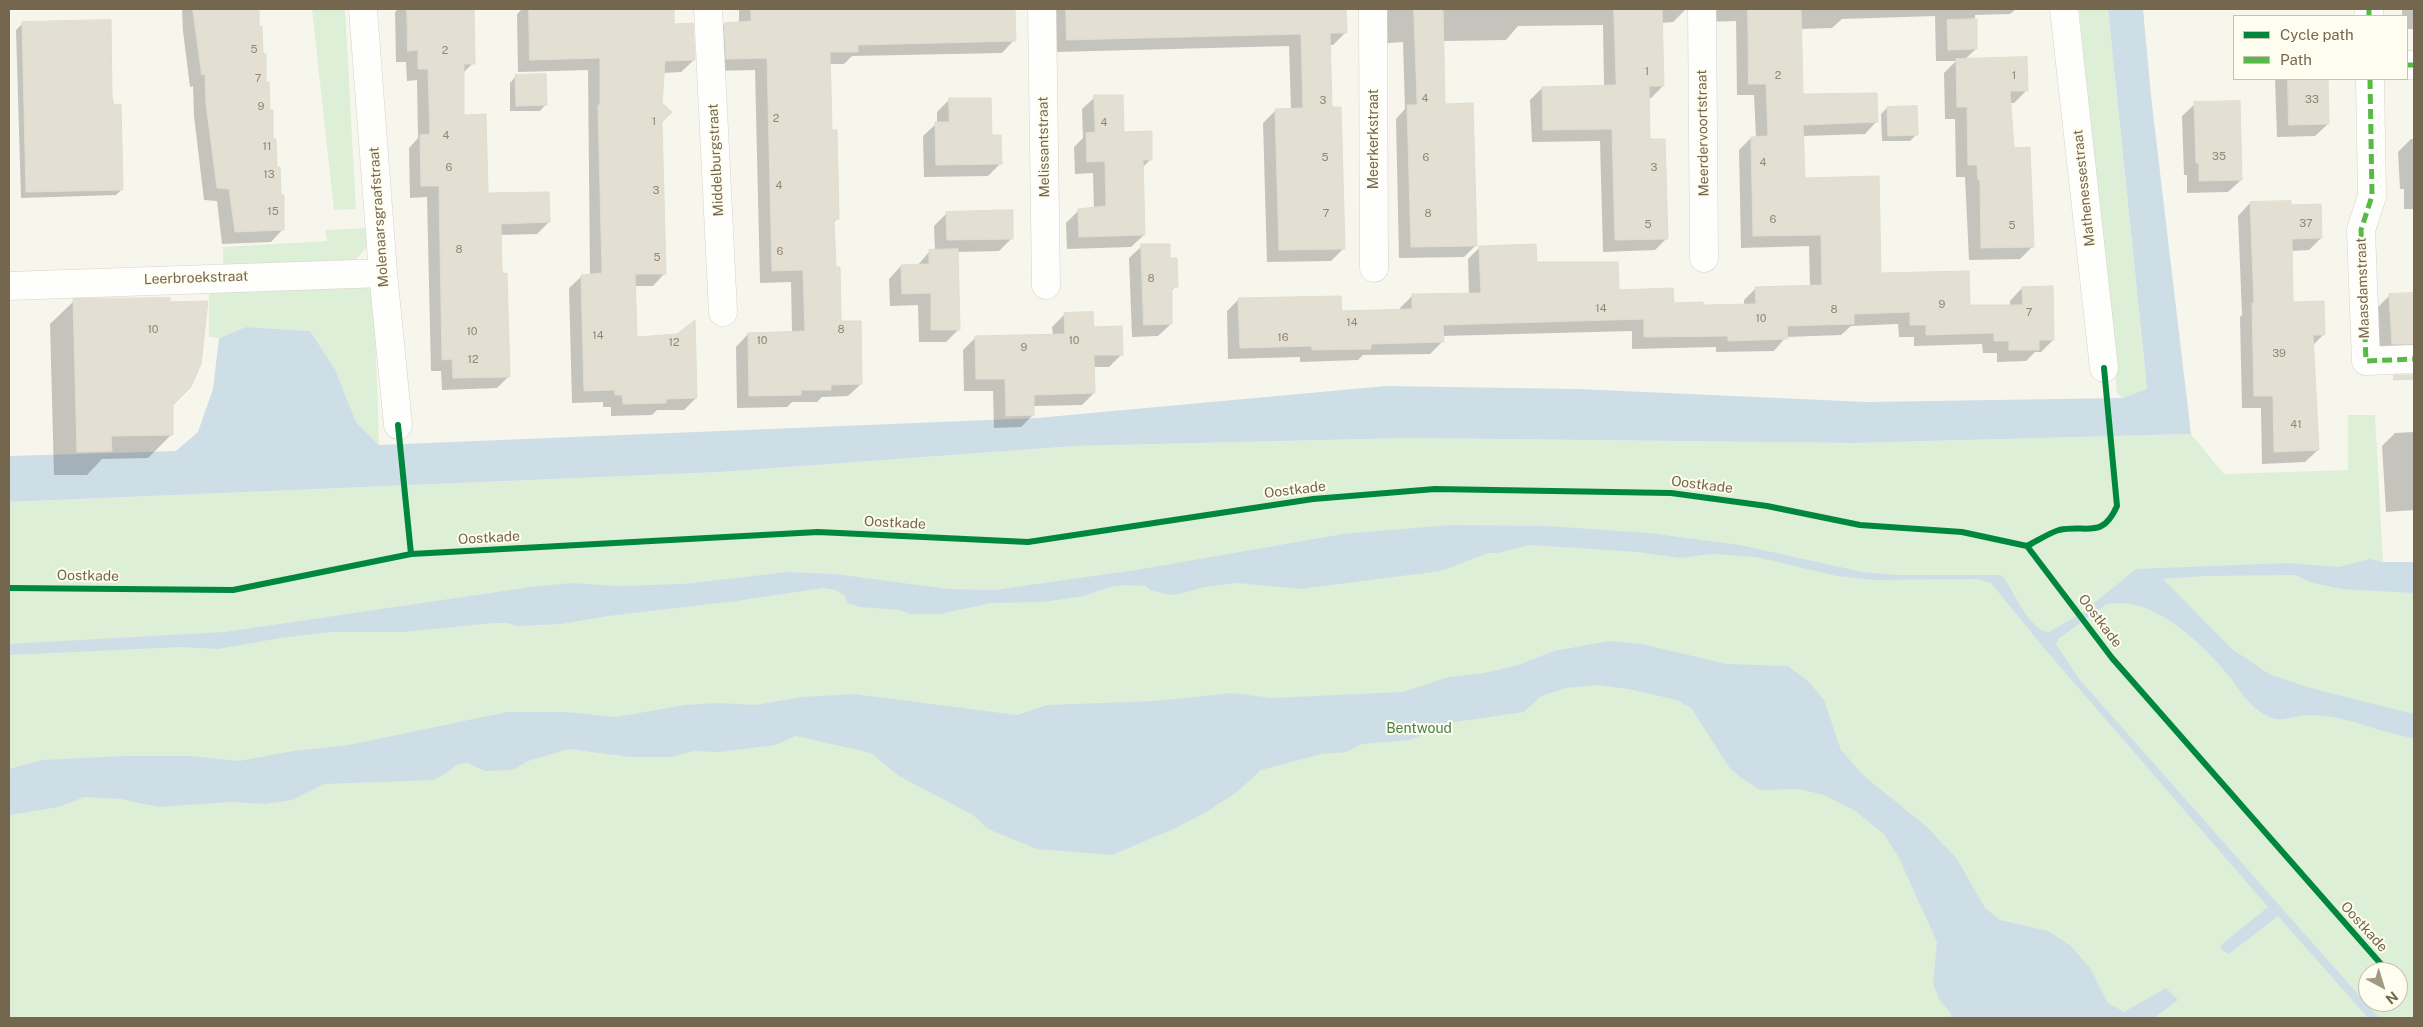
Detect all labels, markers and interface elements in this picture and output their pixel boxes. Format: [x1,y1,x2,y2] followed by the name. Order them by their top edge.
[2233,15,2408,80] legend
[2280,26,2354,43] text: Cycle path
[250,43,258,57] house number: 5
[442,44,448,58] house number: 2
[2280,51,2312,68] text: Path
[1645,65,1649,79] house number: 1
[1693,69,1713,197] street label: Meerdervoortstraat
[1775,69,1781,83] house number: 2
[2012,69,2016,83] house number: 1
[255,72,261,86] house number: 7
[1366,89,1382,189] street label: Meerkerkstraat
[1422,92,1428,106] house number: 4
[2305,93,2319,107] house number: 33
[1320,94,1326,108] house number: 3
[1035,96,1053,198] street label: Melissantstraat
[258,100,264,114] house number: 9
[705,103,727,217] street label: Middelburgstraat
[773,112,779,126] house number: 2
[652,115,656,129] house number: 1
[1101,116,1107,130] house number: 4
[443,129,449,143] house number: 4
[2070,129,2098,247] street label: Mathenessestraat
[263,140,271,154] house number: 11
[366,146,392,288] street label: Molenaarsgraafstraat
[2212,150,2226,164] house number: 35
[1321,151,1329,165] house number: 5
[1423,151,1429,165] house number: 6
[1760,156,1766,170] house number: 4
[446,161,452,175] house number: 6
[1651,161,1657,175] house number: 3
[263,168,275,182] house number: 13
[776,179,782,193] house number: 4
[653,184,659,198] house number: 3
[267,205,279,219] house number: 15
[1323,207,1329,221] house number: 7
[1424,207,1432,221] house number: 8
[1770,213,1776,227] house number: 6
[2299,217,2313,231] house number: 37
[1644,218,1652,232] house number: 5
[2008,219,2016,233] house number: 5
[2353,237,2373,339] street label: Maasdamstraat
[455,243,463,257] house number: 8
[777,245,783,259] house number: 6
[653,251,661,265] house number: 5
[143,268,249,288] street label: Leerbroekstraat
[1147,272,1155,286] house number: 8
[1939,298,1945,312] house number: 9
[1595,302,1607,316] house number: 14
[1830,303,1838,317] house number: 8
[2026,306,2032,320] house number: 7
[1755,312,1767,326] house number: 10
[1346,316,1358,330] house number: 14
[147,323,159,337] house number: 10
[837,323,845,337] house number: 8
[466,325,478,339] house number: 10
[592,329,604,343] house number: 14
[1277,331,1289,345] house number: 16
[756,334,768,348] house number: 10
[1068,334,1080,348] house number: 10
[668,336,680,350] house number: 12
[1021,341,1027,355] house number: 9
[2272,347,2286,361] house number: 39
[467,353,479,367] house number: 12
[2290,418,2302,432] house number: 41
[1670,473,1734,497] street label: Oostkade
[1263,478,1327,502] street label: Oostkade
[864,513,926,533] street label: Oostkade
[458,528,520,548] street label: Oostkade
[57,567,119,585] street label: Oostkade
[2075,591,2125,651] street label: Oostkade
[1386,721,1452,737] park label: Bentwoud
[2337,898,2391,956] street label: Oostkade
[2358,962,2408,1012] north arrow
[2383,988,2401,1008] text: N

